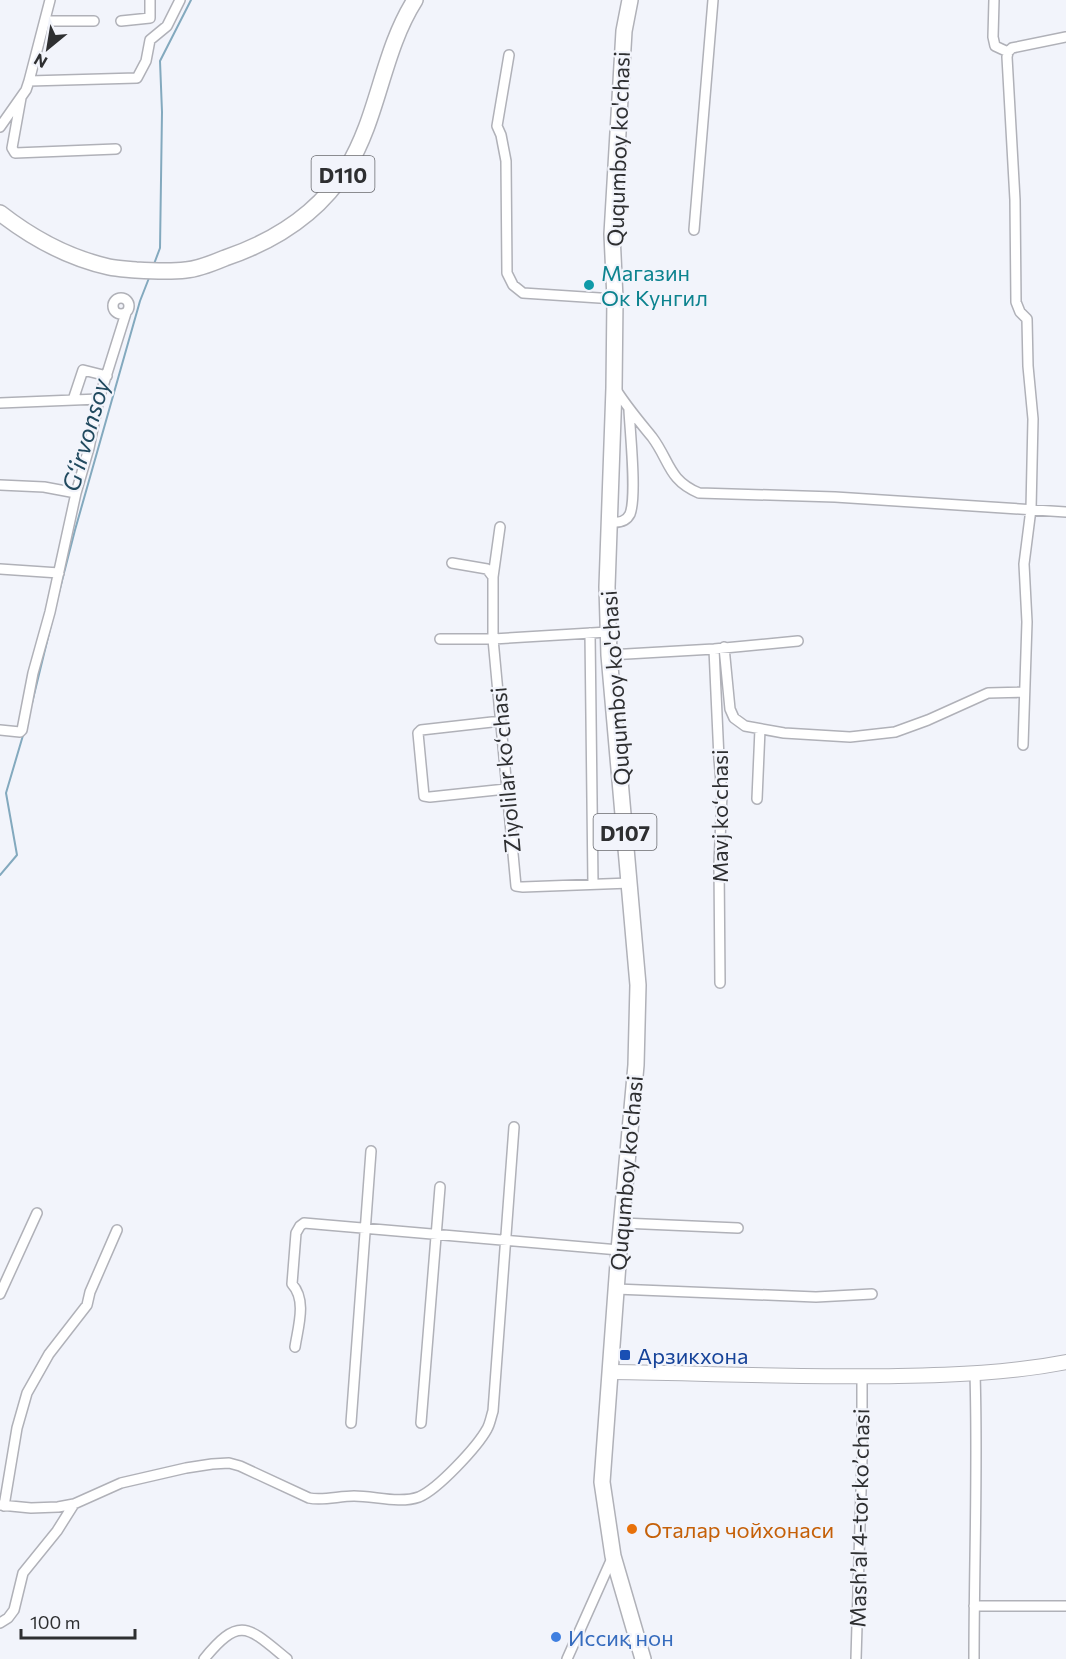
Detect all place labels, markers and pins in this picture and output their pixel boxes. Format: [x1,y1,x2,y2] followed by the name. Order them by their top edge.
[601,259,708,311] place label: Магазин Ок Кунгил
[582,278,596,292] marker: Магазин Ок Кунгил
[637,1342,748,1369] place label: Арзикхона
[618,1348,632,1362] marker: Арзикхона
[644,1516,834,1543] place label: Оталар чойхонаси
[625,1522,639,1536] marker: Оталар чойхонаси
[568,1624,674,1651] place label: Иссиқ нон
[549,1630,563,1644] marker: Иссиқ нон

